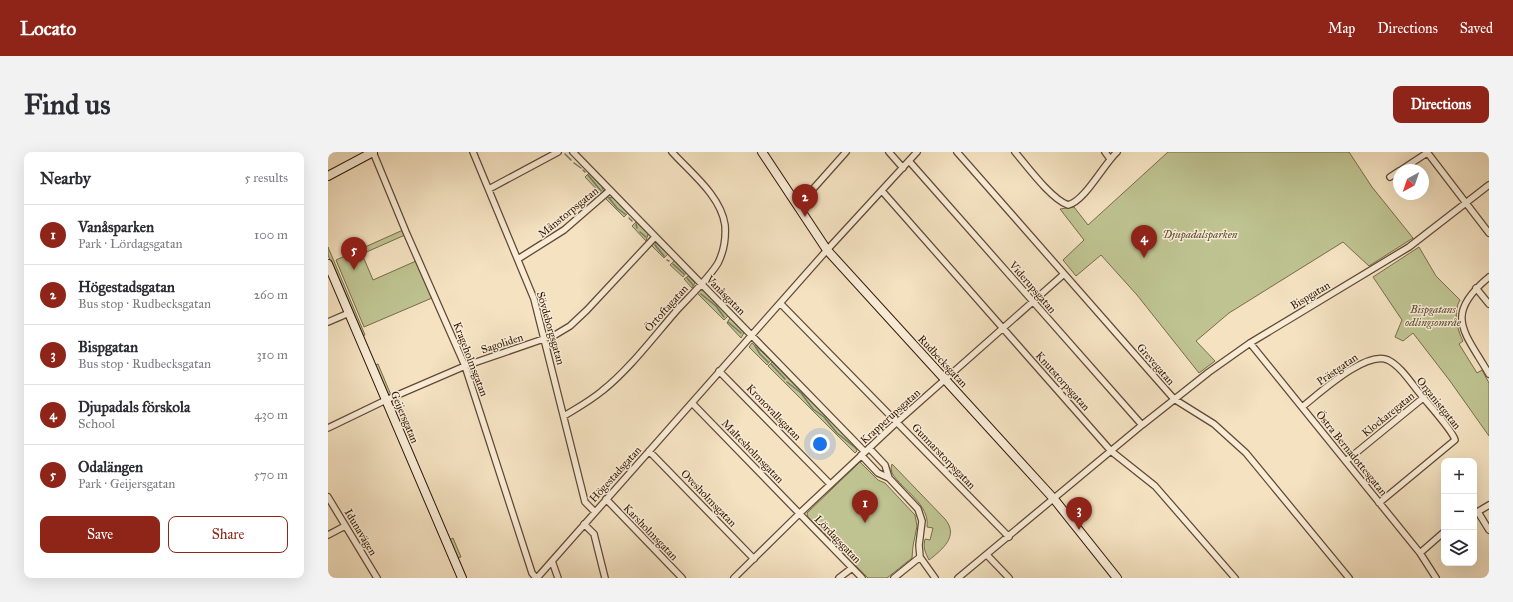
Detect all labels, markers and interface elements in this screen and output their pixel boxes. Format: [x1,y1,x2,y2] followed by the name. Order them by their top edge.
[20,17,76,40] text: Locato
[1328,20,1355,37] text: Map
[1377,20,1438,37] text: Directions
[1460,20,1493,37] text: Saved
[1393,86,1489,123] button: Directions
[24,87,110,122] text: Find us
[1393,164,1429,200] north arrow
[40,168,91,189] text: Nearby
[244,170,288,186] text: 5 results
[536,184,601,241] street label: Månstorpsgatan
[792,184,818,217] pin: 2
[78,218,154,236] text: Vanåsparken
[1131,225,1157,258] pin: 4
[50,227,56,243] text: 1
[254,227,288,243] text: 100 m
[1163,228,1238,242] park label: Djupadalsparken
[78,236,182,252] text: Park · Lördagsgatan
[341,237,367,270] pin: 5
[1006,258,1059,316] street label: Viderupsgatan
[703,272,748,318] street label: Vanåsgatan
[78,278,175,296] text: Högestadsgatan
[1288,278,1333,312] street label: Bispgatan
[641,282,691,334] street label: Örtoftagatan
[50,287,56,303] text: 2
[254,287,288,303] text: 260 m
[534,290,567,366] street label: Sövdeborgsgatan
[78,296,211,312] text: Bus stop · Rudbecksgatan
[1405,303,1462,329] park label: Bispgatans odlingsområe
[450,320,491,398] street label: Krageholmsgatan
[479,331,525,356] street label: Sagoliden
[915,332,970,390] street label: Rudbecksgatan
[78,338,138,356] text: Bispgatan
[1134,341,1177,388] street label: Grevegatan
[50,347,56,363] text: 3
[256,347,288,363] text: 310 m
[1033,349,1093,414] street label: Knutstorpsgatan
[1314,351,1360,388] street label: Prästgatan
[78,356,211,372] text: Bus stop · Rudbecksgatan
[1414,375,1464,432] street label: Organistgatan
[744,382,804,443] street label: Kronovallsgatan
[858,386,923,447] street label: Krapperupsgatan
[388,389,421,445] street label: Geijersgatan
[1359,389,1417,439] street label: Klockaregatan
[78,398,190,416] text: Djupadals förskola
[49,407,57,423] text: 4
[254,407,288,423] text: 430 m
[1313,407,1391,499] street label: Östra Bernadottesgatan
[78,416,115,432] text: School
[719,417,786,486] street label: Maltesholmsgatan
[909,421,978,492] street label: Gunnarstorpsgatan
[810,434,830,454] your location
[587,444,644,505] street label: Högestadsgatan
[78,458,143,476] text: Odalängen
[1441,458,1477,566] map controls
[1441,458,1477,494] button: +
[50,467,56,483] text: 5
[254,467,288,483] text: 570 m
[678,467,739,530] street label: Ovesholmsgatan
[78,476,175,492] text: Park · Geijersgatan
[852,490,878,523] pin: 1
[1441,494,1477,530] button: −
[1066,497,1092,530] pin: 3
[621,502,681,563] street label: Karsholmsgatan
[342,507,380,558] street label: Idunavägen
[812,513,864,566] street label: Lördagsgatan
[40,516,160,553] button: Save
[168,516,288,553] button: Share
[1441,530,1477,566] button: layers

